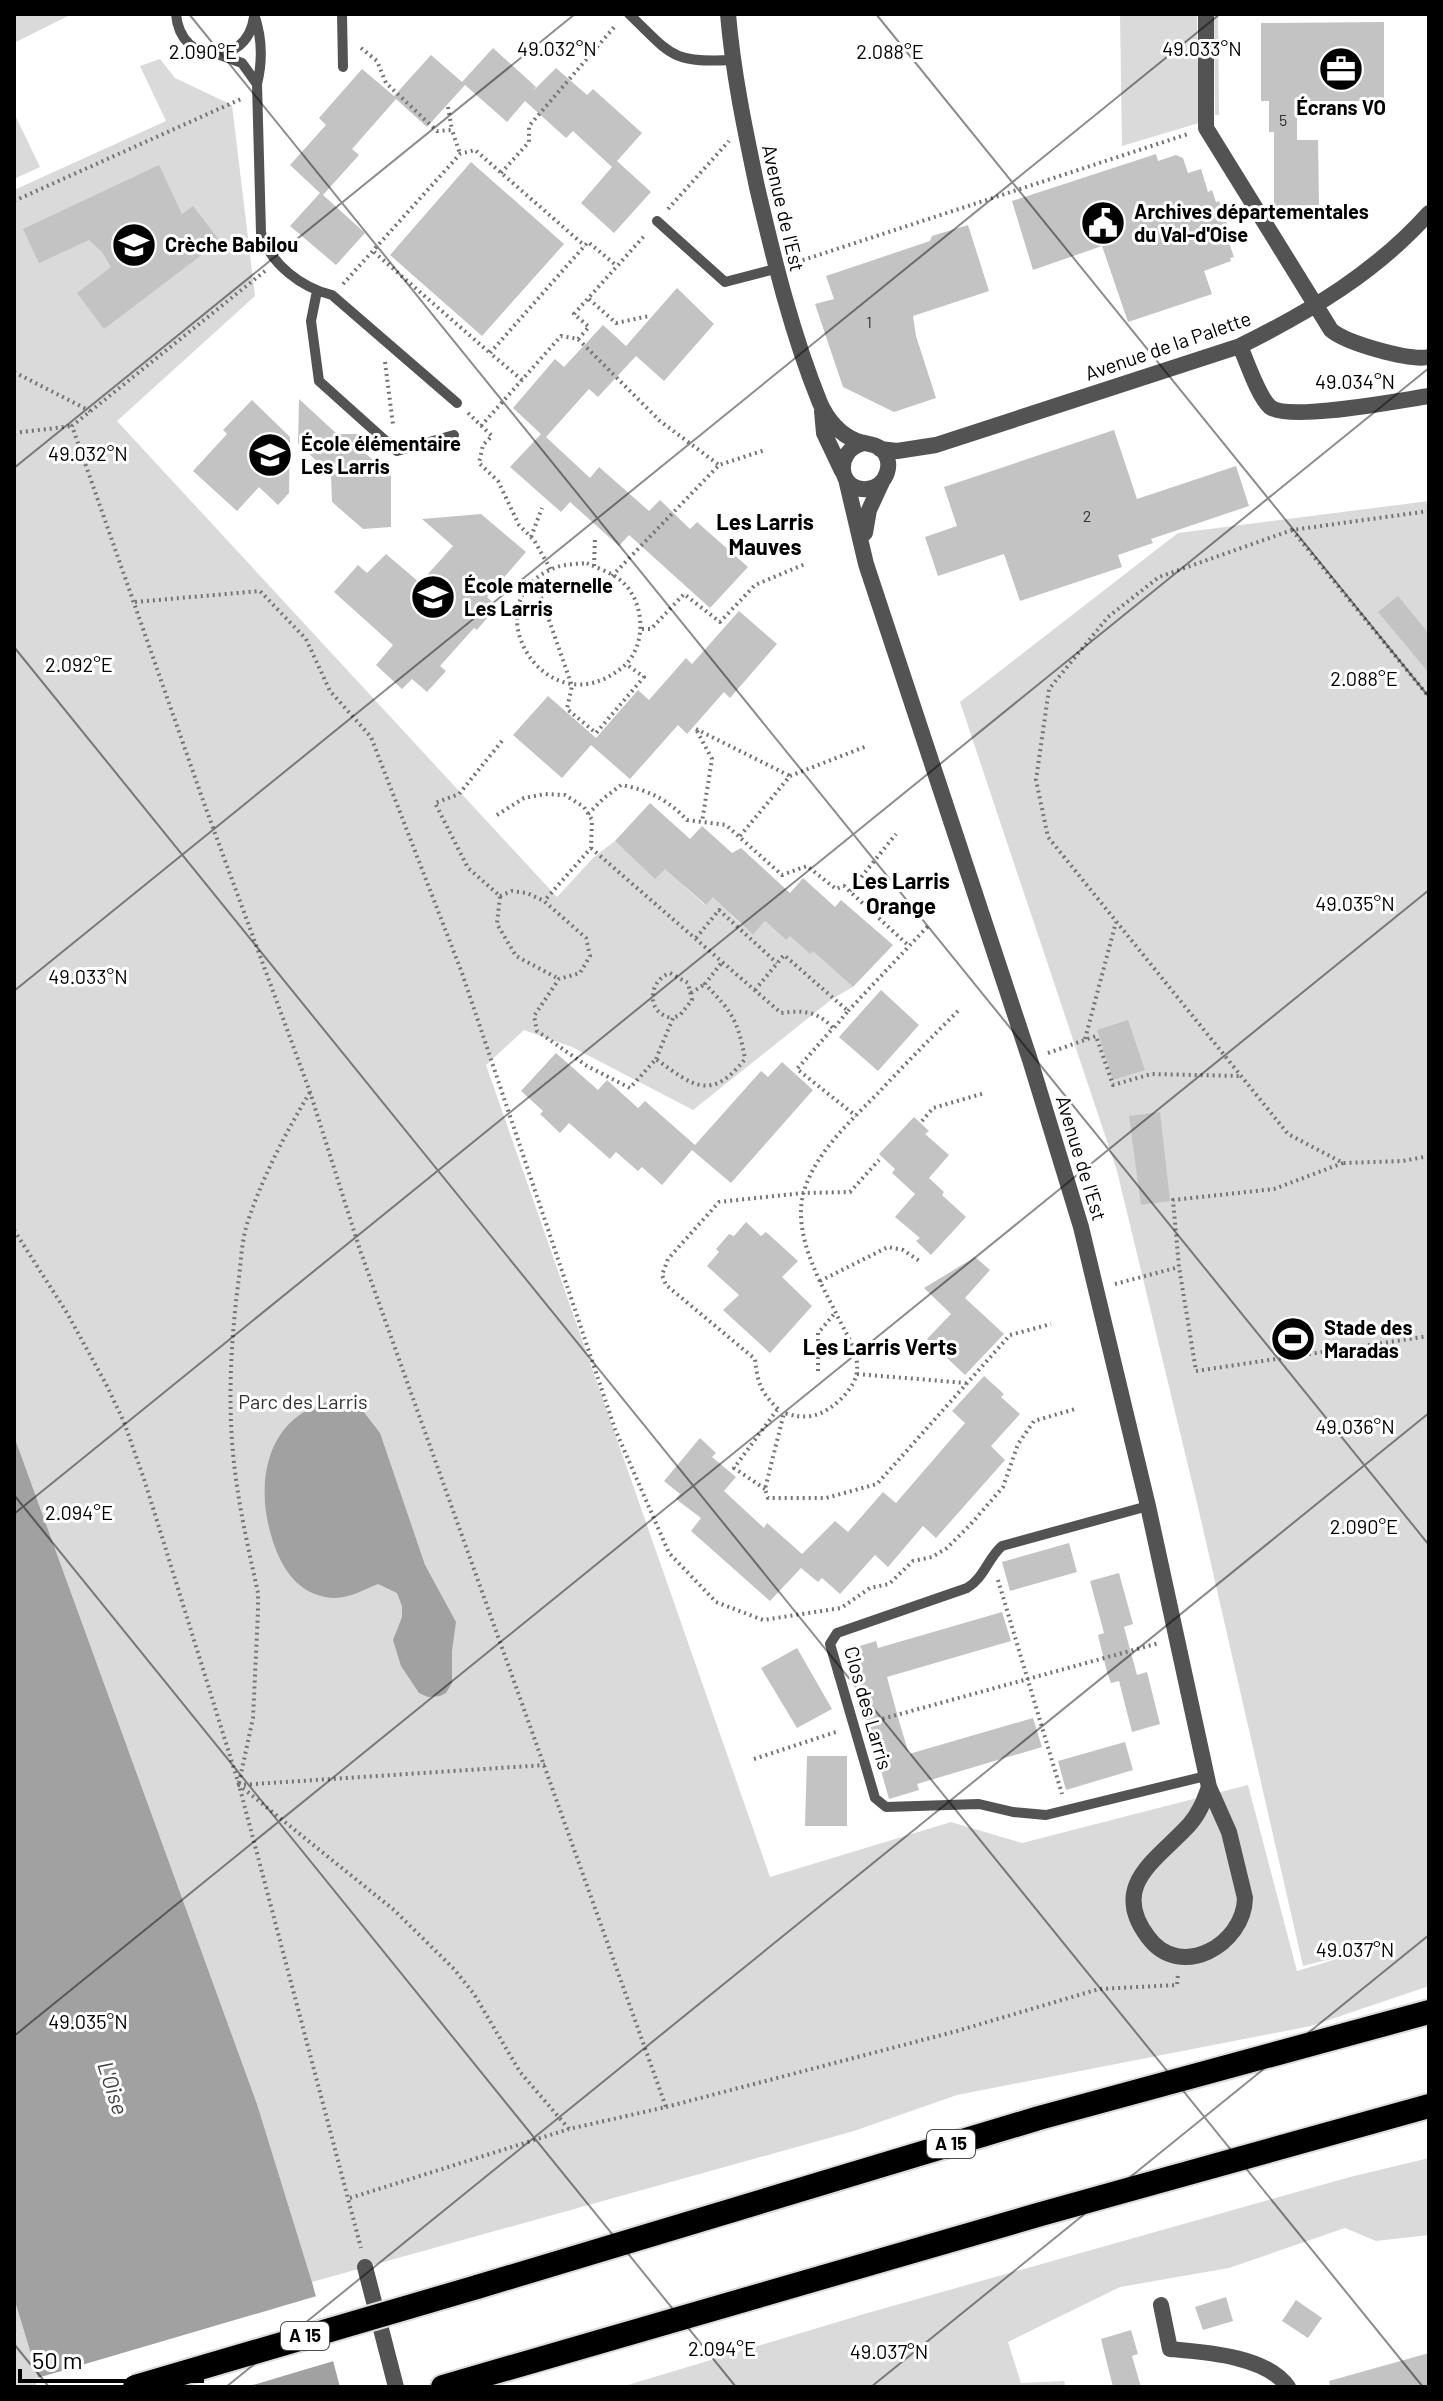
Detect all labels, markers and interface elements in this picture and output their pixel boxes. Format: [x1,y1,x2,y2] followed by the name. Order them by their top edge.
[517,36,597,60] text: 49.032°N
[1162,36,1242,60] text: 49.033°N
[169,39,237,63] text: 2.090°E
[856,39,924,63] text: 2.088°E
[1317,45,1365,93] office icon: Écrans VO
[1296,95,1386,119] place label: Écrans VO
[1279,110,1287,129] house number: 5
[758,142,810,274] street label: Avenue de l'Est
[1079,199,1127,247] public building icon: Archives départementales du Val-d'Oise
[1134,199,1369,246] place label: Archives départementales du Val-d'Oise
[110,221,158,269] school or university icon: Crèche Babilou
[165,232,298,256] place label: Crèche Babilou
[1082,305,1254,385] street label: Avenue de la Palette
[866,312,872,331] house number: 1
[1315,369,1395,393] text: 49.034°N
[246,431,294,479] school or university icon: École élémentaire Les Larris
[301,431,461,478] place label: École élémentaire Les Larris
[48,441,128,465] text: 49.032°N
[1083,506,1091,525] house number: 2
[716,508,814,559] district label: Les Larris Mauves
[409,573,457,621] school or university icon: École maternelle Les Larris
[464,573,613,620] place label: École maternelle Les Larris
[45,652,113,676] text: 2.092°E
[1330,666,1398,690] text: 2.088°E
[852,867,950,918] district label: Les Larris Orange
[1315,891,1395,915] text: 49.035°N
[48,964,128,988] text: 49.033°N
[1052,1092,1112,1223] street label: Avenue de l'Est
[1269,1315,1317,1363] sports icon: Stade des Maradas
[1324,1315,1412,1362] place label: Stade des Maradas
[803,1333,957,1359] district label: Les Larris Verts
[238,1389,368,1413] park label: Parc des Larris
[1315,1414,1395,1438] text: 49.036°N
[45,1500,113,1524] text: 2.094°E
[1330,1514,1398,1538] text: 2.090°E
[840,1643,898,1772] street label: Clos des Larris
[1316,1937,1394,1961] text: 49.037°N
[48,2009,128,2033] text: 49.035°N
[93,2058,135,2118] water label: L'Oise
[927,2130,975,2158] road number: A 15
[281,2322,329,2350] road number: A 15
[20,2333,202,2383] scale bar
[688,2336,756,2360] text: 2.094°E
[850,2339,928,2363] text: 49.037°N
[32,2345,83,2374] text: 50 m

